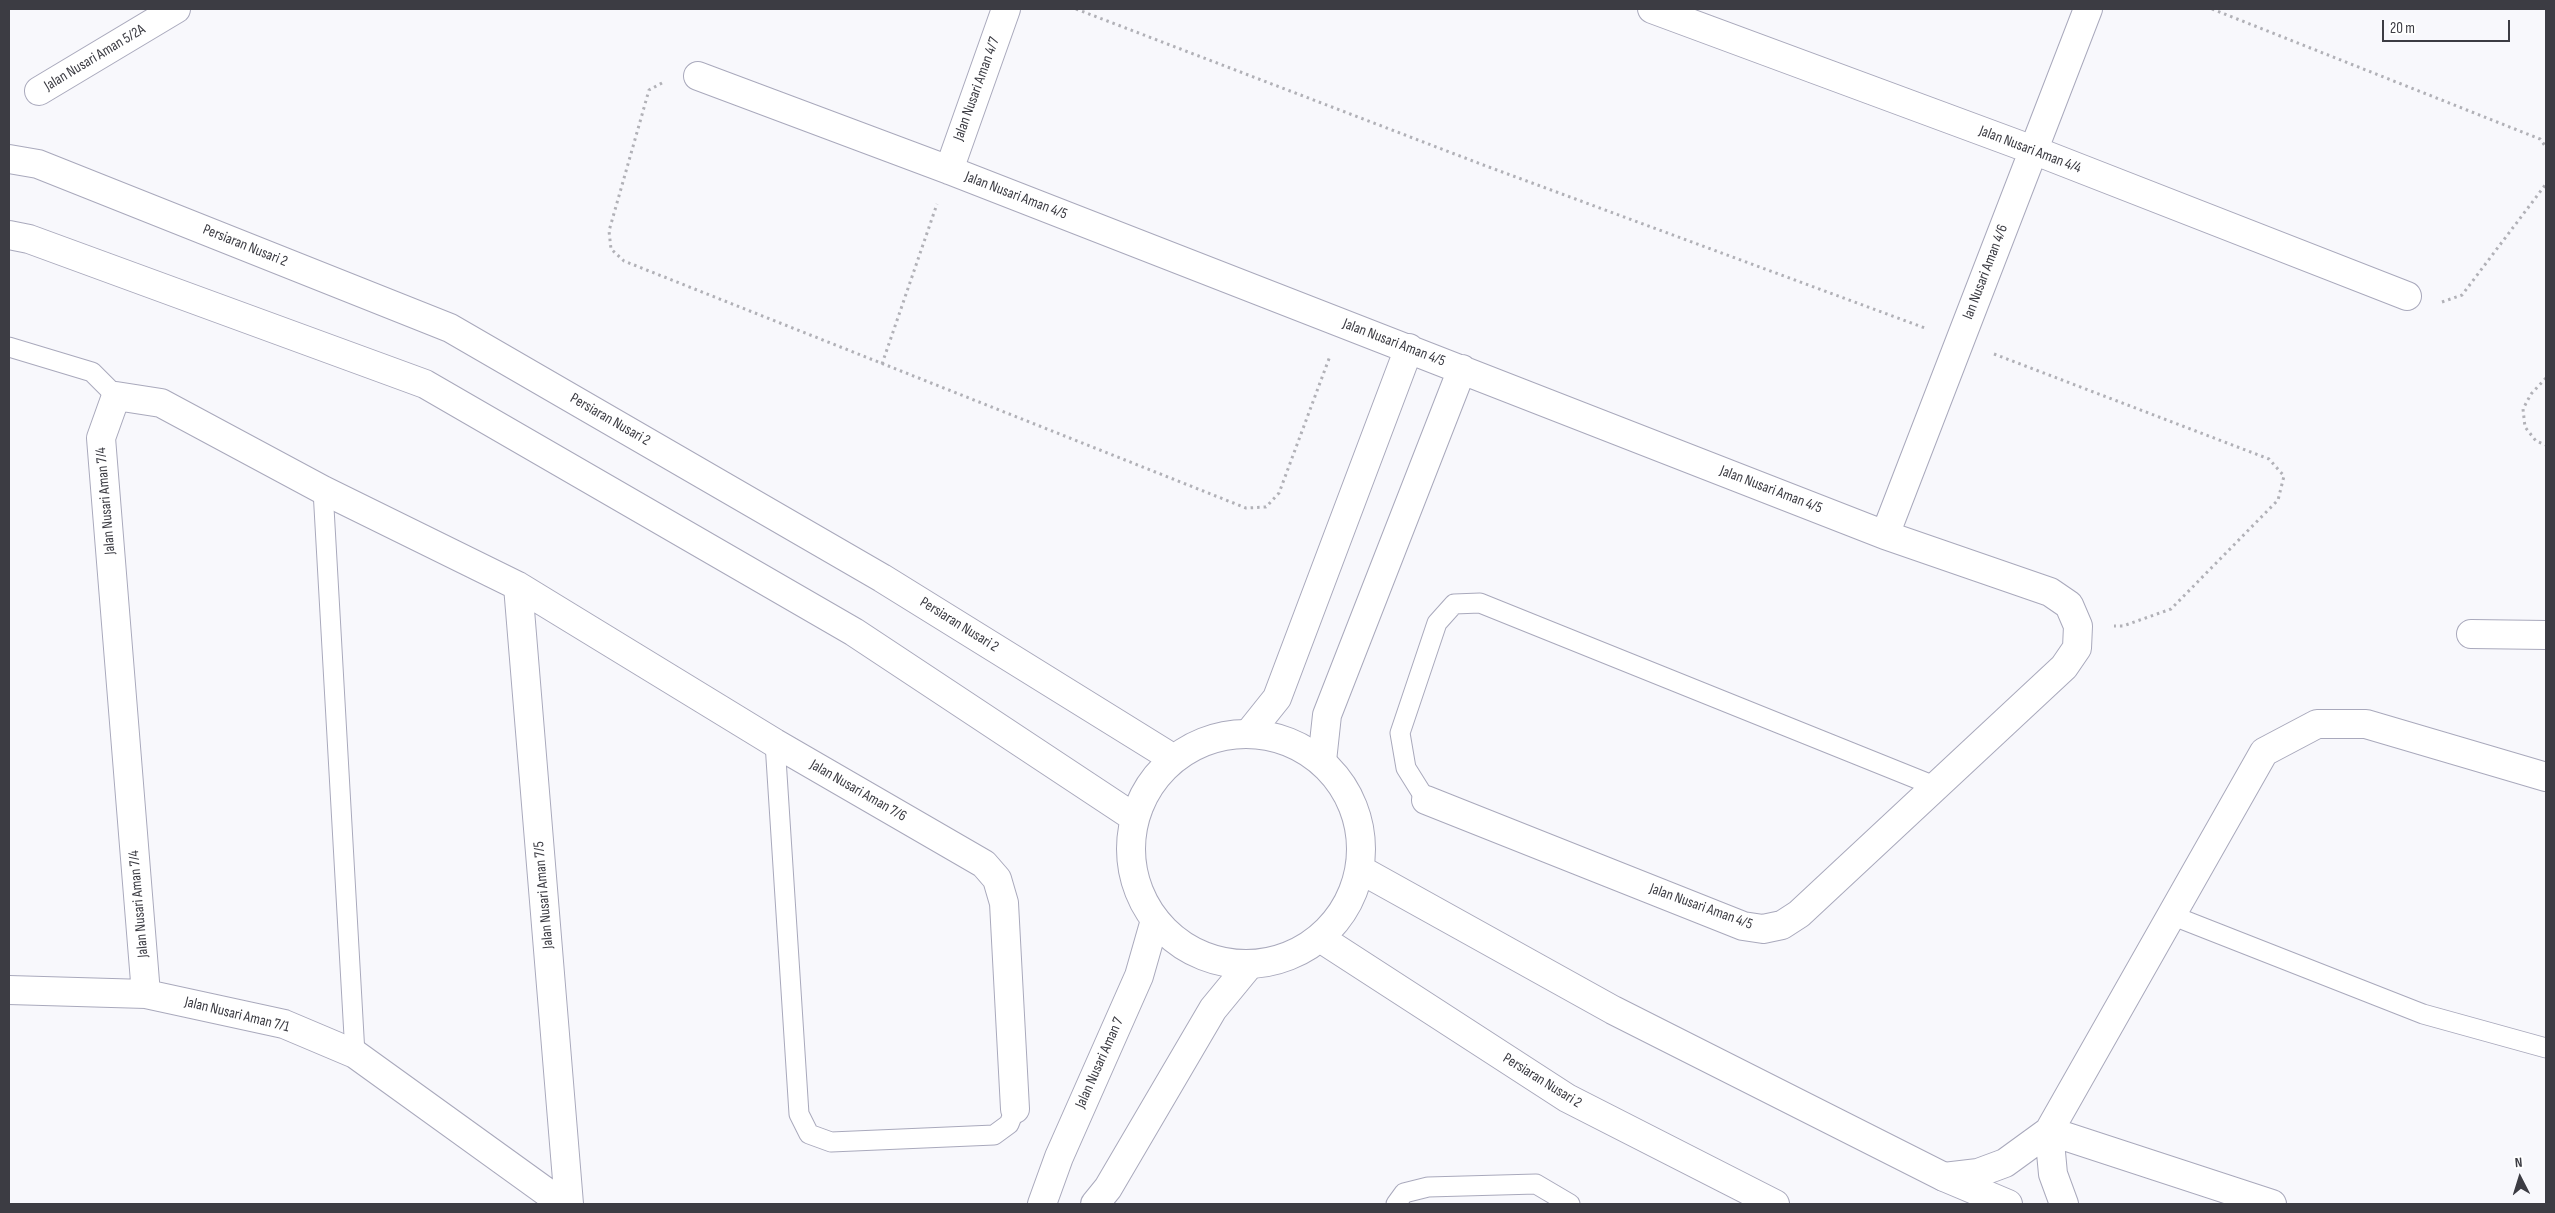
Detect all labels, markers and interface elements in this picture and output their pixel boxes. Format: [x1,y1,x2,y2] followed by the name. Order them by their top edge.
[2385,10,2512,42] scale bar
[2390,19,2415,38] text: 20 m
[41,21,149,95] street label: Jalan Nusari Aman 5/2A
[950,35,1004,143] street label: Jalan Nusari Aman 4/7
[1976,122,2084,178] street label: Jalan Nusari Aman 4/4
[962,168,1070,224] street label: Jalan Nusari Aman 4/5
[200,221,290,271] street label: Persiaran Nusari 2
[1960,222,2012,322] street label: lan Nusari Aman 4/6
[1340,315,1448,371] street label: Jalan Nusari Aman 4/5
[567,390,653,450] street label: Persiaran Nusari 2
[92,447,120,555] street label: Jalan Nusari Aman 7/4
[1717,462,1825,518] street label: Jalan Nusari Aman 4/5
[916,594,1002,656] street label: Persiaran Nusari 2
[807,756,909,826] street label: Jalan Nusari Aman 7/6
[530,840,558,950] street label: Jalan Nusari Aman 7/5
[125,850,153,958] street label: Jalan Nusari Aman 7/4
[1647,880,1755,934] street label: Jalan Nusari Aman 4/5
[183,993,291,1037] street label: Jalan Nusari Aman 7/1
[1072,1015,1128,1111] street label: Jalan Nusari Aman 7
[1499,1050,1585,1112] street label: Persiaran Nusari 2
[2495,1153,2545,1203] north arrow
[2514,1154,2523,1171] text: N

